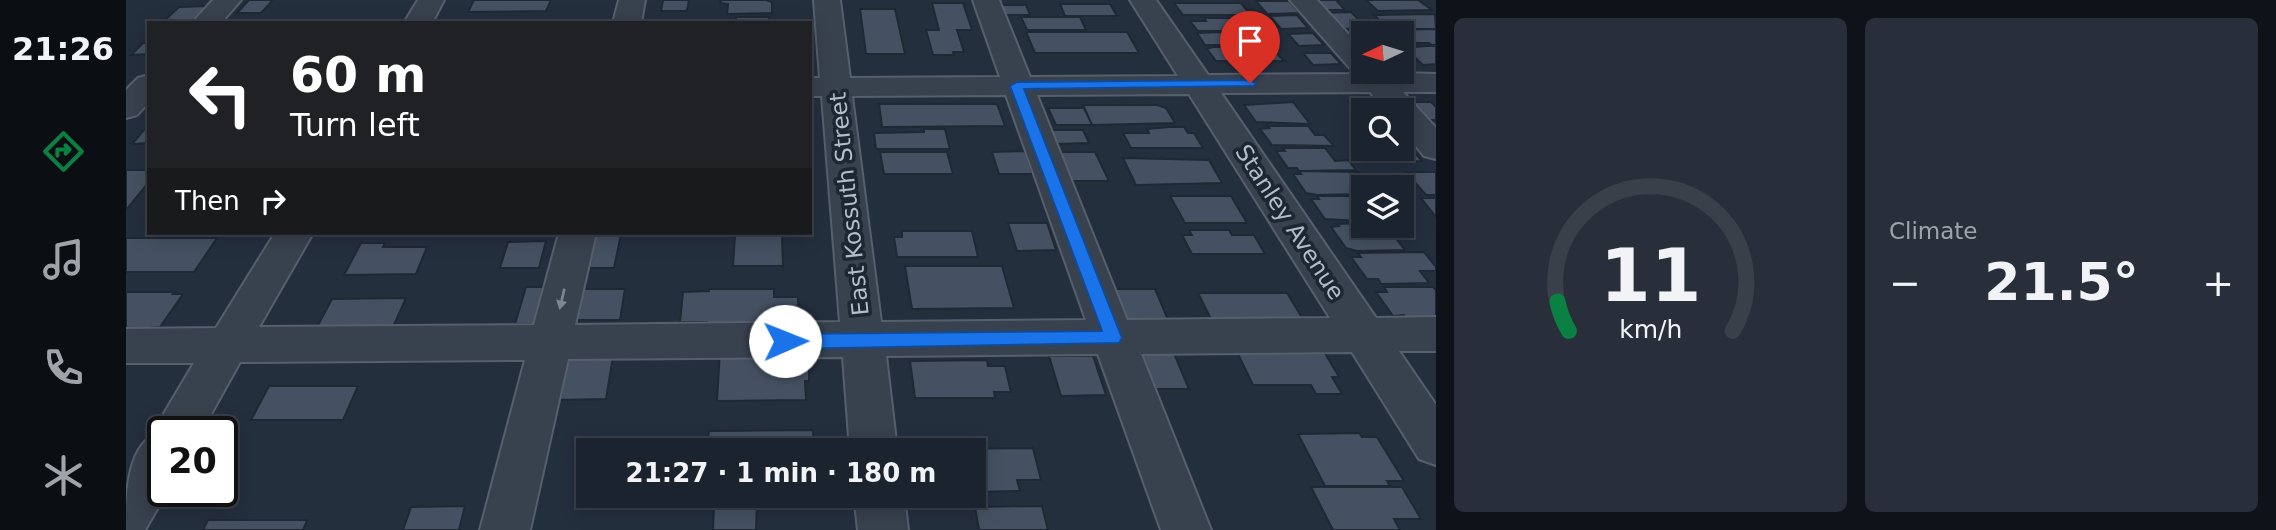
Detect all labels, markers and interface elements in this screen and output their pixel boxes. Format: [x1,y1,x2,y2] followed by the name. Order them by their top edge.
[1220,11,1280,83] pin
[1351,21,1414,84] north arrow
[1351,21,1414,238] map controls
[1231,22,1269,60] icon: arrive
[12,30,114,68] text: 21:26
[290,47,426,104] text: 60 m
[175,49,266,140] icon: left
[824,91,874,317] street label: East Kossuth Street
[1351,98,1414,161] button: search
[290,106,420,144] text: Turn left
[39,127,88,176] icon: directions
[1230,140,1350,304] street label: Stanley Avenue
[1351,175,1414,238] button: layers
[254,182,292,220] icon: right
[175,186,240,216] text: Then
[1889,218,1978,244] text: Climate
[1600,233,1701,318] text: 11
[39,235,88,284] icon: music
[1984,252,2139,312] text: 21.5°
[1889,261,1921,305] text: −
[2202,261,2234,305] text: +
[556,288,567,310] one-way arrow
[748,304,822,378] position arrow
[1619,315,1682,344] text: km/h
[39,343,88,392] icon: phone
[147,416,238,507] speed limit sign: 20
[39,451,88,500] icon: climate
[626,458,936,488] text: 21:27 · 1 min · 180 m

